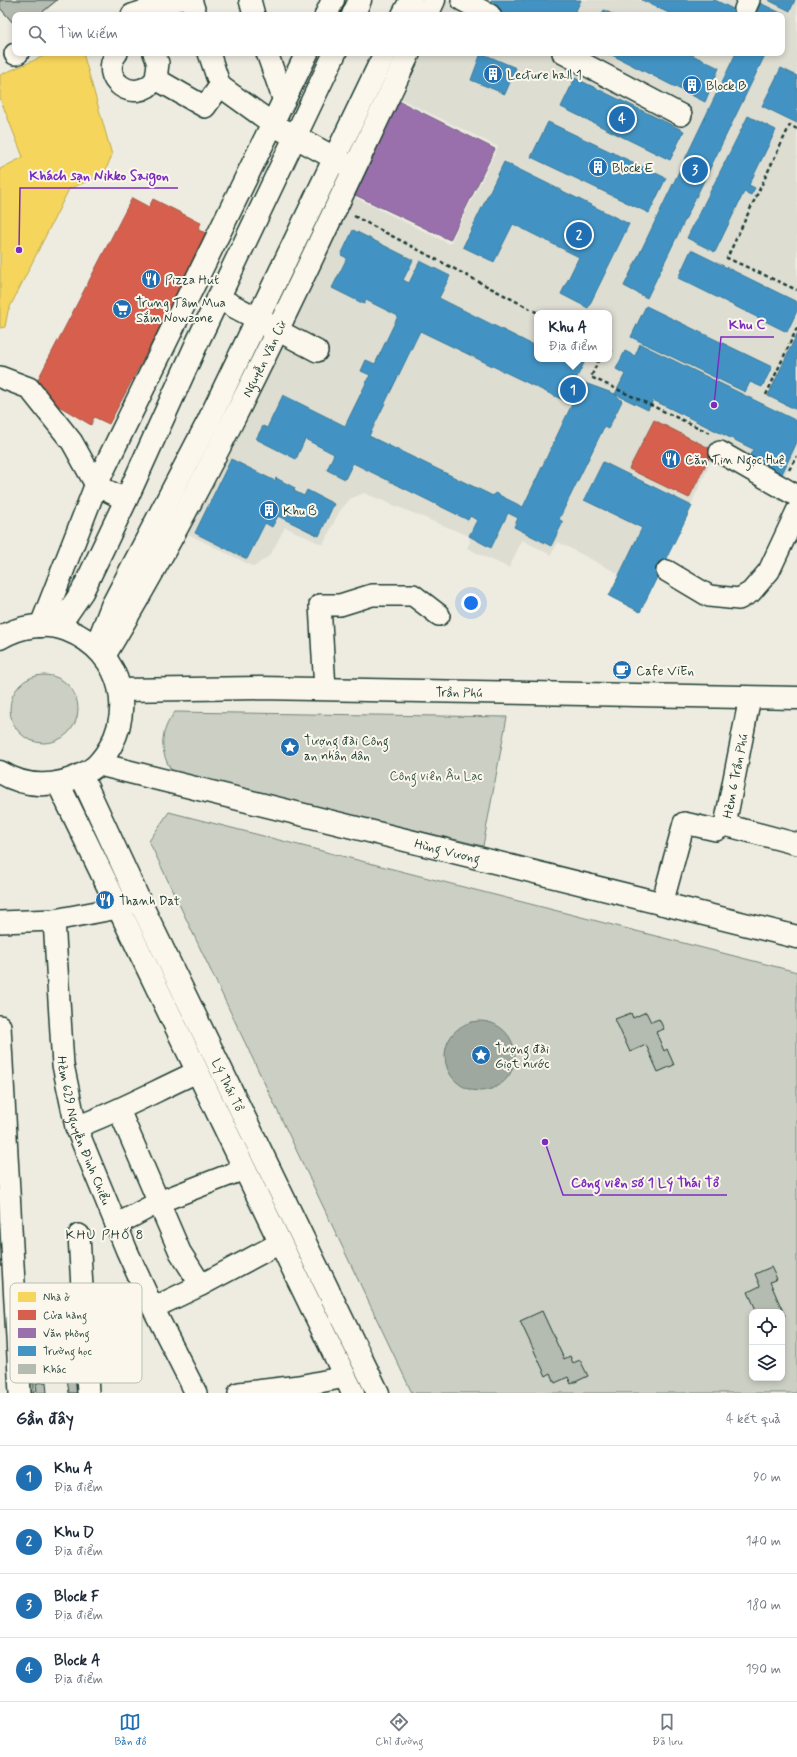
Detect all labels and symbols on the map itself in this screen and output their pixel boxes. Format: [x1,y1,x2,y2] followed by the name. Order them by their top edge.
[482,63,504,85] building icon: Lecture hall 1
[507,67,582,84] place label: Lecture hall 1
[681,74,703,96] building icon: Block B
[706,78,746,95] place label: Block B
[609,104,635,134] pin: 4
[682,155,708,185] pin: 3
[587,156,609,178] building icon: Block E
[612,160,653,177] place label: Block E
[20,162,178,188] callout: Khách sạn Nikko Saigon
[29,167,169,187] text: Khách sạn Nikko Saigon
[566,220,592,250] pin: 2
[140,268,162,290] restaurant icon: Pizza Hut
[165,272,219,289] place label: Pizza Hut
[136,295,226,327] place label: Trung Tâm Mua Sắm Nowzone
[111,298,133,320] supermarket icon: Trung Tâm Mua Sắm Nowzone
[721,311,774,337] callout: Khu C
[729,316,765,334] text: Khu C
[239,317,291,400] street label: Nguyễn Văn Cừ
[560,375,586,405] pin: 1
[660,448,682,470] restaurant icon: Căn Tin Ngọc Huệ
[685,452,785,471] place label: Căn Tin Ngọc Huệ
[258,499,280,521] building icon: Khu B
[283,503,317,520] place label: Khu B
[461,593,481,613] your location
[611,659,633,681] cafe icon: Cafe ViEn
[636,663,694,680] place label: Cafe ViEn
[435,684,483,702] street label: Trần Phú
[720,732,753,820] street label: Hẻm 6 Trần Phú
[304,733,389,765] place label: Tượng đài Công an nhân dân
[279,736,301,758] place icon: Tượng đài Công an nhân dân
[389,768,483,787] park label: Công viên Âu Lạc
[412,836,482,870] street label: Hùng Vương
[94,889,116,911] restaurant icon: Thanh Dat
[119,893,180,910] place label: Thanh Dat
[495,1041,550,1073] place label: Tượng đài Giọt nước
[470,1044,492,1066] place icon: Tượng đài Giọt nước
[52,1056,114,1208] street label: Hẻm 629 Nguyễn Ðình Chiểu
[207,1056,247,1115] street label: Lý Thái Tổ
[563,1169,727,1195] callout: Công viên số 1 Lý Thái Tổ
[571,1174,720,1195] text: Công viên số 1 Lý Thái Tổ
[66,1226,144,1244] district label: KHU PHỐ 8
[10,1283,142,1383] legend
[43,1291,70,1305] text: Nhà ở
[43,1309,87,1325] text: Cửa hàng
[43,1327,90,1343] text: Văn phòng
[43,1345,92,1361] text: Trường học
[43,1363,67,1377] text: Khác

